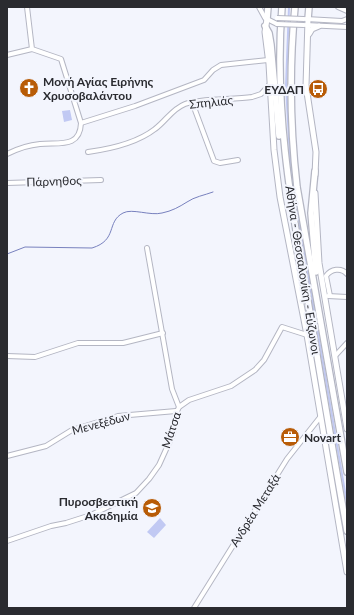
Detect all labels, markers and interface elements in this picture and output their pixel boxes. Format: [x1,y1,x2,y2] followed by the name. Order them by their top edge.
[43,74,154,103] place label: Μονή Αγίας Ειρήνης Χρυσοβαλάντου
[18,77,40,99] church icon: Μονή Αγίας Ειρήνης Χρυσοβαλάντου
[307,78,329,100] bus stop icon: ΕΥΔΑΠ
[264,82,304,97] place label: ΕΥΔΑΠ
[188,92,234,112] street label: Σπηλιάς
[26,173,82,189] street label: Πάρνηθος
[282,184,324,356] street label: Αθήνα - Θεσσαλονίκη - Εύζωνοι
[70,408,132,438] street label: Μενεξέδων
[158,409,184,450] street label: Μάτσα
[279,426,301,448] office icon: Novart
[304,430,342,445] place label: Novart
[227,470,284,549] street label: Ανδρέα Μεταξά
[59,494,139,523] place label: Πυροσβεστική Ακαδημία
[141,497,163,519] school or university icon: Πυροσβεστική Ακαδημία

